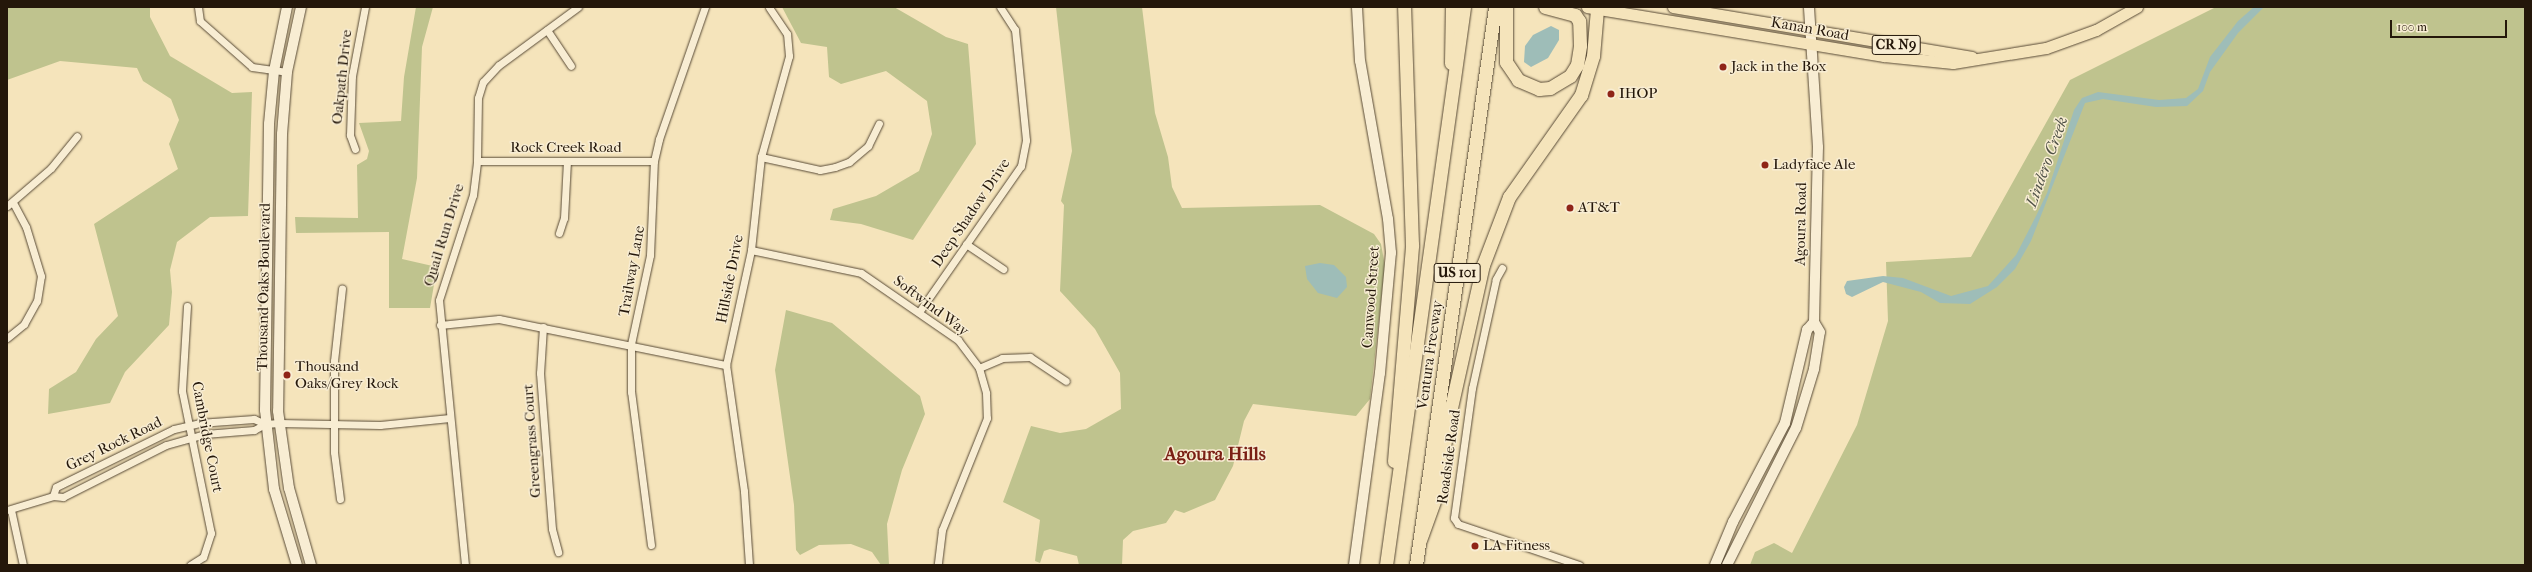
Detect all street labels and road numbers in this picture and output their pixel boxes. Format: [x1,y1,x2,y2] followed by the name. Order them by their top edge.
[1770,13,1850,45] street label: Kanan Road
[328,29,356,125] street label: Oakpath Drive
[1871,33,1921,57] road number: CR N9
[510,139,622,157] street label: Rock Creek Road
[928,155,1014,271] street label: Deep Shadow Drive
[420,181,468,289] street label: Quail Run Drive
[1791,182,1811,266] street label: Agoura Road
[254,203,274,371] street label: Thousand Oaks Boulevard
[615,224,649,318] street label: Trailway Lane
[713,233,747,325] street label: Hillside Drive
[1358,245,1384,349] street label: Canwood Street
[1433,261,1481,285] road number: US 101
[890,272,972,340] street label: Softwind Way
[1413,299,1447,411] street label: Ventura Freeway
[187,380,227,494] street label: Cambridge Court
[519,383,545,499] street label: Greengrass Court
[1433,408,1465,506] street label: Roadside Road
[63,413,165,475] street label: Grey Rock Road

